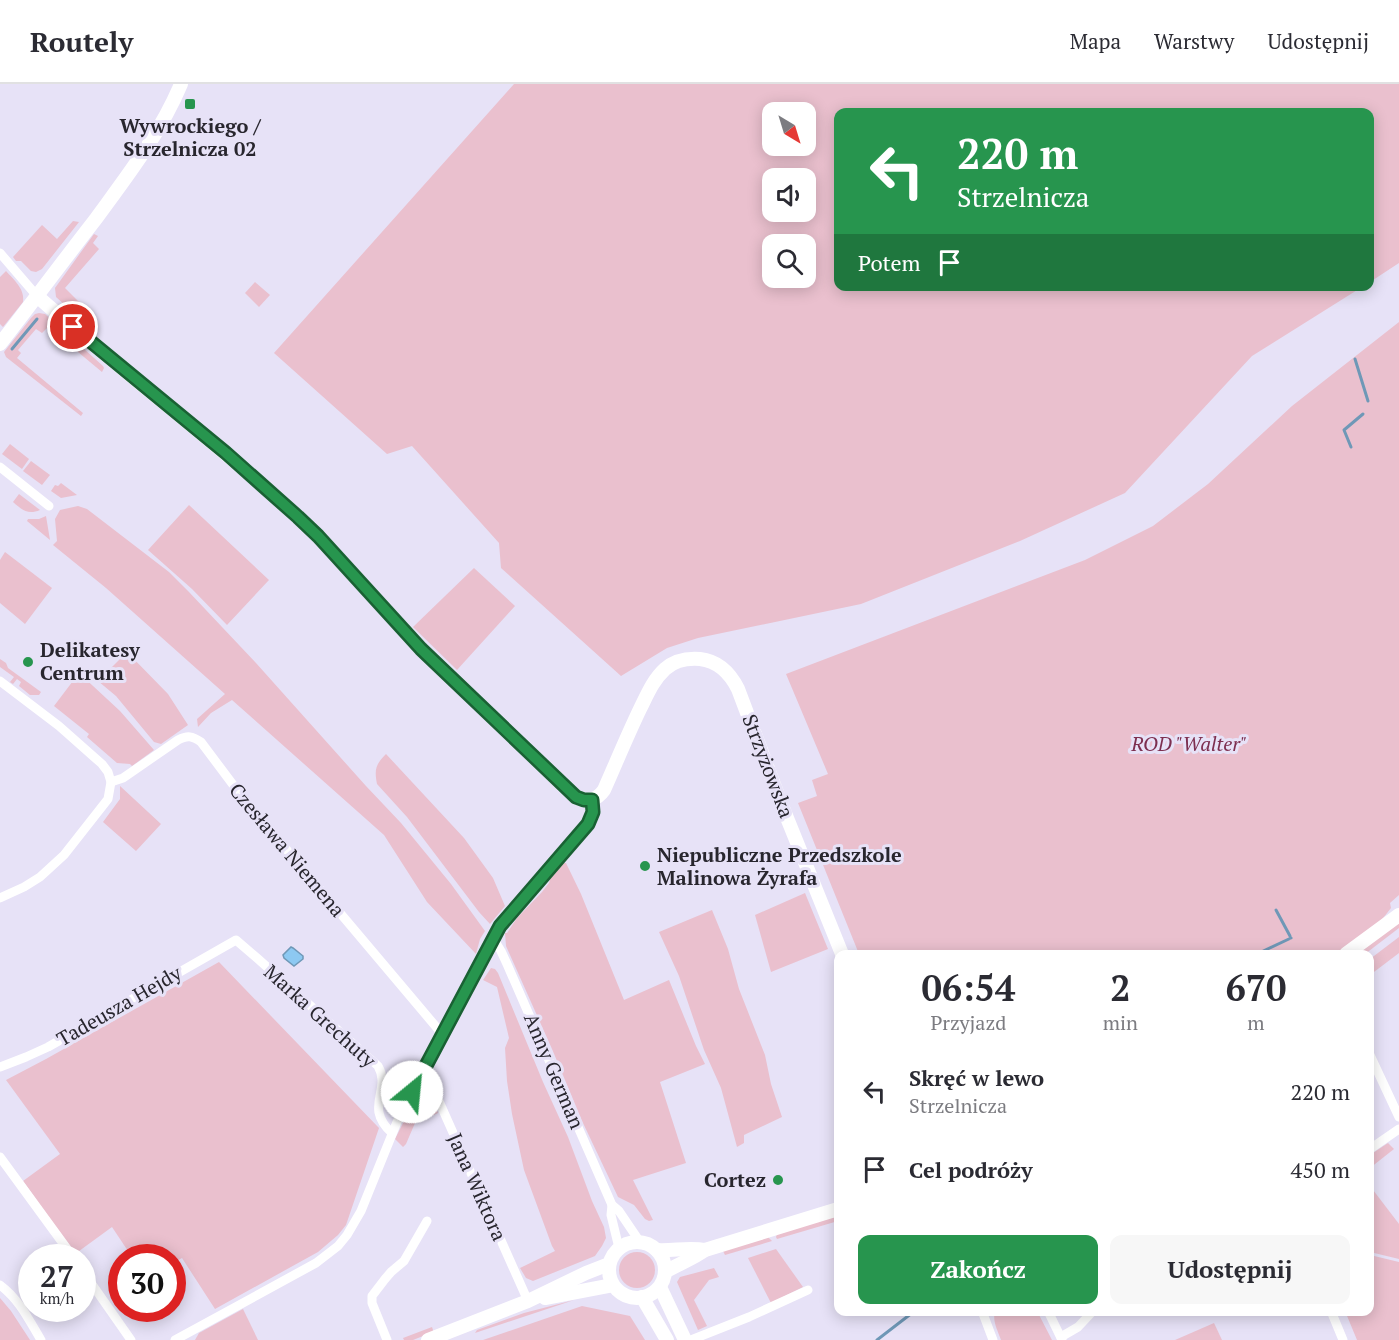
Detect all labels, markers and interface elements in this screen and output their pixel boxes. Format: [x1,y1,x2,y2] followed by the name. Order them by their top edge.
[30,23,133,60] text: Routely
[1070,27,1121,55] text: Mapa
[1154,27,1234,55] text: Warstwy
[1267,27,1369,55] text: Udostępnij
[183,97,197,111] marker: Wywrockiego / Strzelnicza 02
[762,102,816,156] north arrow
[762,102,816,288] map controls
[119,112,262,162] place label: Wywrockiego / Strzelnicza 02
[957,125,1078,181] text: 220 m
[858,132,936,210] icon: left
[762,168,816,222] button: sound
[957,179,1089,215] text: Strzelnicza
[762,234,816,288] button: search
[933,246,966,279] icon: arrive
[858,248,921,277] text: Potem
[47,301,98,352] pin
[56,310,89,343] icon: arrive
[40,636,140,686] place label: Delikatesy Centrum
[21,655,35,669] marker: Delikatesy Centrum
[736,710,801,822] street label: Strzyżowska
[1130,730,1247,757] park label: ROD "Walter"
[223,777,351,922] street label: Czesława Niemena
[657,841,902,891] place label: Niepubliczne Przedszkole Malinowa Żyrafa
[638,859,652,873] marker: Niepubliczne Przedszkole Malinowa Żyrafa
[259,958,383,1074] street label: Marka Grechuty
[52,959,187,1052] street label: Tadeusza Hejdy
[922,964,1015,1011] text: 06:54
[1110,964,1131,1011] text: 2
[1225,964,1286,1011] text: 670
[518,1009,591,1133] street label: Anny German
[930,1009,1006,1036] text: Przyjazd
[1103,1009,1138,1036] text: min
[1247,1009,1265,1036] text: m
[380,1060,444,1124] position arrow
[909,1063,1044,1092] text: Skręć w lewo
[858,1075,891,1108] icon: left
[1290,1077,1350,1106] text: 220 m
[909,1092,1007,1119] text: Strzelnicza
[442,1129,513,1245] street label: Jana Wiktora
[858,1153,891,1186] icon: arrive
[909,1155,1033,1184] text: Cel podróży
[1290,1155,1350,1184] text: 450 m
[704,1166,766,1193] place label: Cortez
[771,1173,785,1187] marker: Cortez
[858,1235,1098,1304] button: Zakończ
[1110,1235,1350,1304] button: Udostępnij
[108,1244,186,1322] speed limit sign: 30
[40,1256,74,1296] text: 27
[40,1288,74,1308] text: km/h

